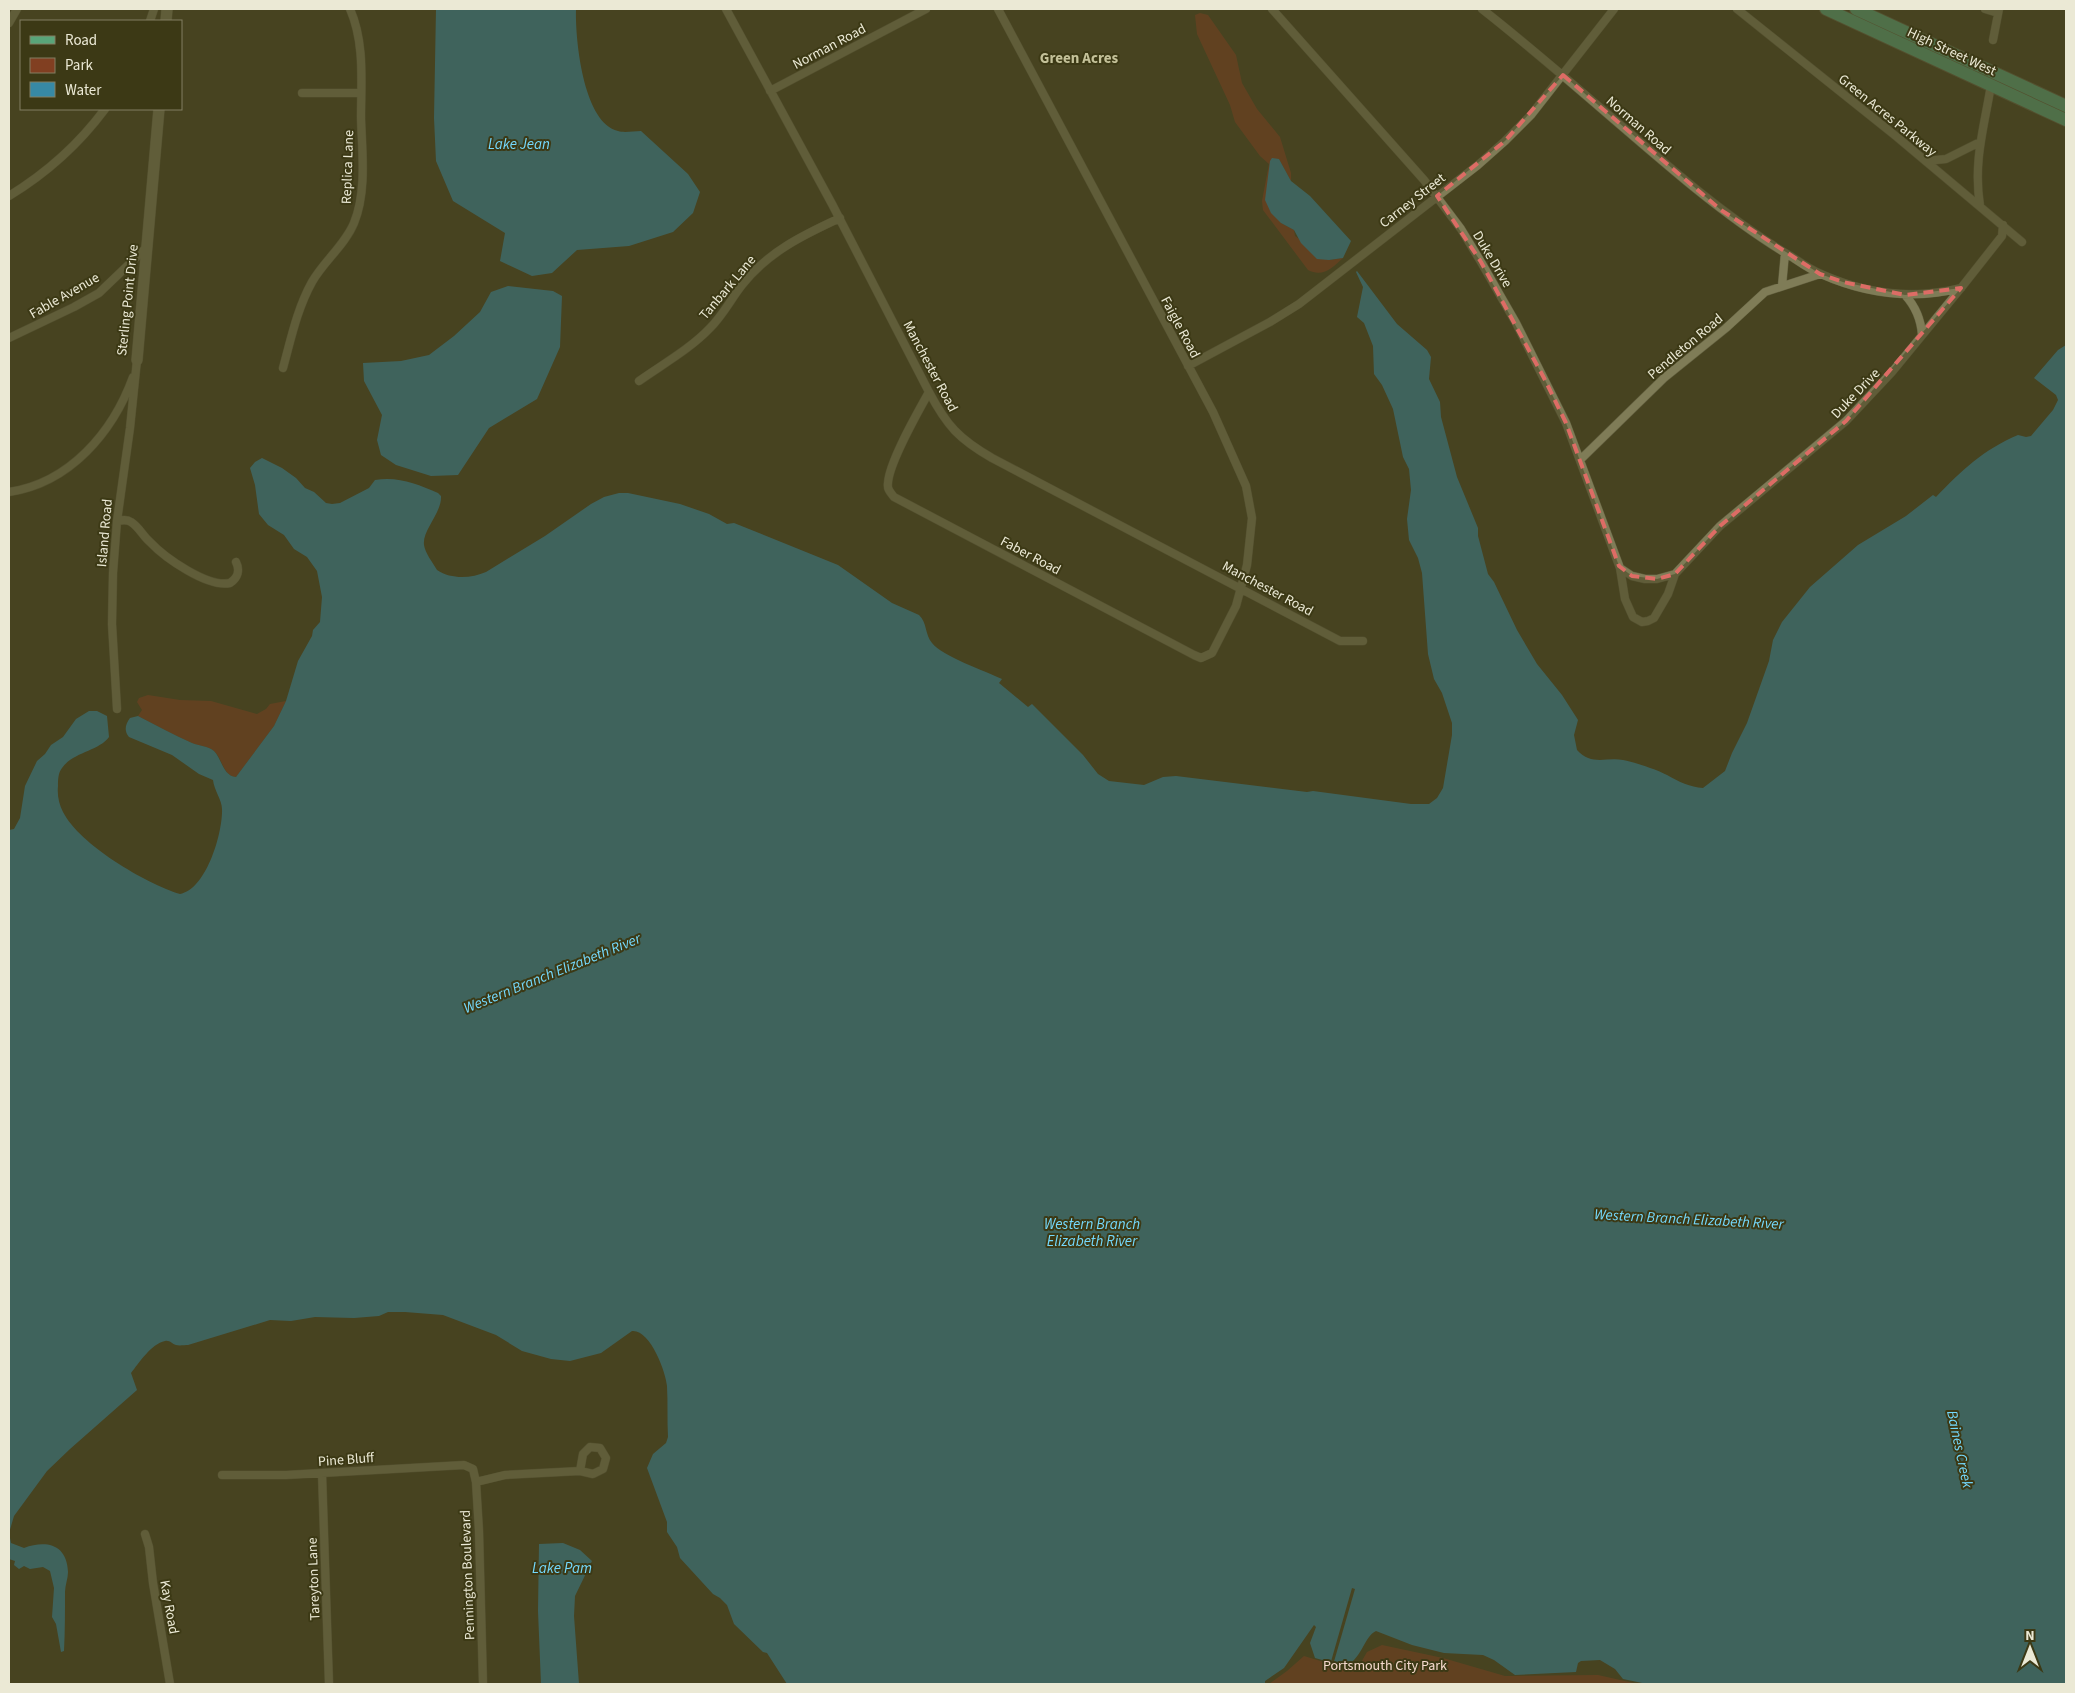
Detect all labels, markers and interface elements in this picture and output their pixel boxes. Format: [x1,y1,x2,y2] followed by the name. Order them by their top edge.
[789,19,870,75] street label: Norman Road
[20,20,182,110] legend
[1904,23,2000,81] street label: High Street West
[65,30,97,51] text: Road
[1040,48,1119,69] district label: Green Acres
[65,55,94,76] text: Park
[1834,70,1941,162] street label: Green Acres Parkway
[65,80,102,101] text: Water
[1601,92,1675,160] street label: Norman Road
[337,130,359,204] street label: Replica Lane
[488,134,550,155] water label: Lake Jean
[1375,168,1450,233] street label: Carney Street
[1467,227,1517,292] street label: Duke Drive
[112,243,144,357] street label: Sterling Point Drive
[695,251,761,324] street label: Tanbark Lane
[26,268,103,324] street label: Fable Avenue
[1155,293,1205,362] street label: Faigle Road
[1644,309,1728,384] street label: Pendleton Road
[898,317,963,416] street label: Manchester Road
[1827,364,1885,423] street label: Duke Drive
[92,498,118,568] street label: Island Road
[997,532,1064,580] street label: Faber Road
[1218,556,1317,621] street label: Manchester Road
[460,928,645,1019] water label: Western Branch Elizabeth River
[1594,1204,1785,1235] water label: Western Branch Elizabeth River
[1044,1214,1140,1252] water label: Western Branch Elizabeth River
[1941,1408,1978,1491] water label: Baines Creek
[317,1448,376,1472] street label: Pine Bluff
[456,1509,480,1640] street label: Pennington Boulevard
[303,1537,325,1621] street label: Tareyton Lane
[532,1558,592,1579] water label: Lake Pam
[154,1579,184,1636] street label: Kay Road
[2005,1623,2055,1673] north arrow
[2025,1626,2035,1646] text: N
[1323,1656,1447,1676] park label: Portsmouth City Park

